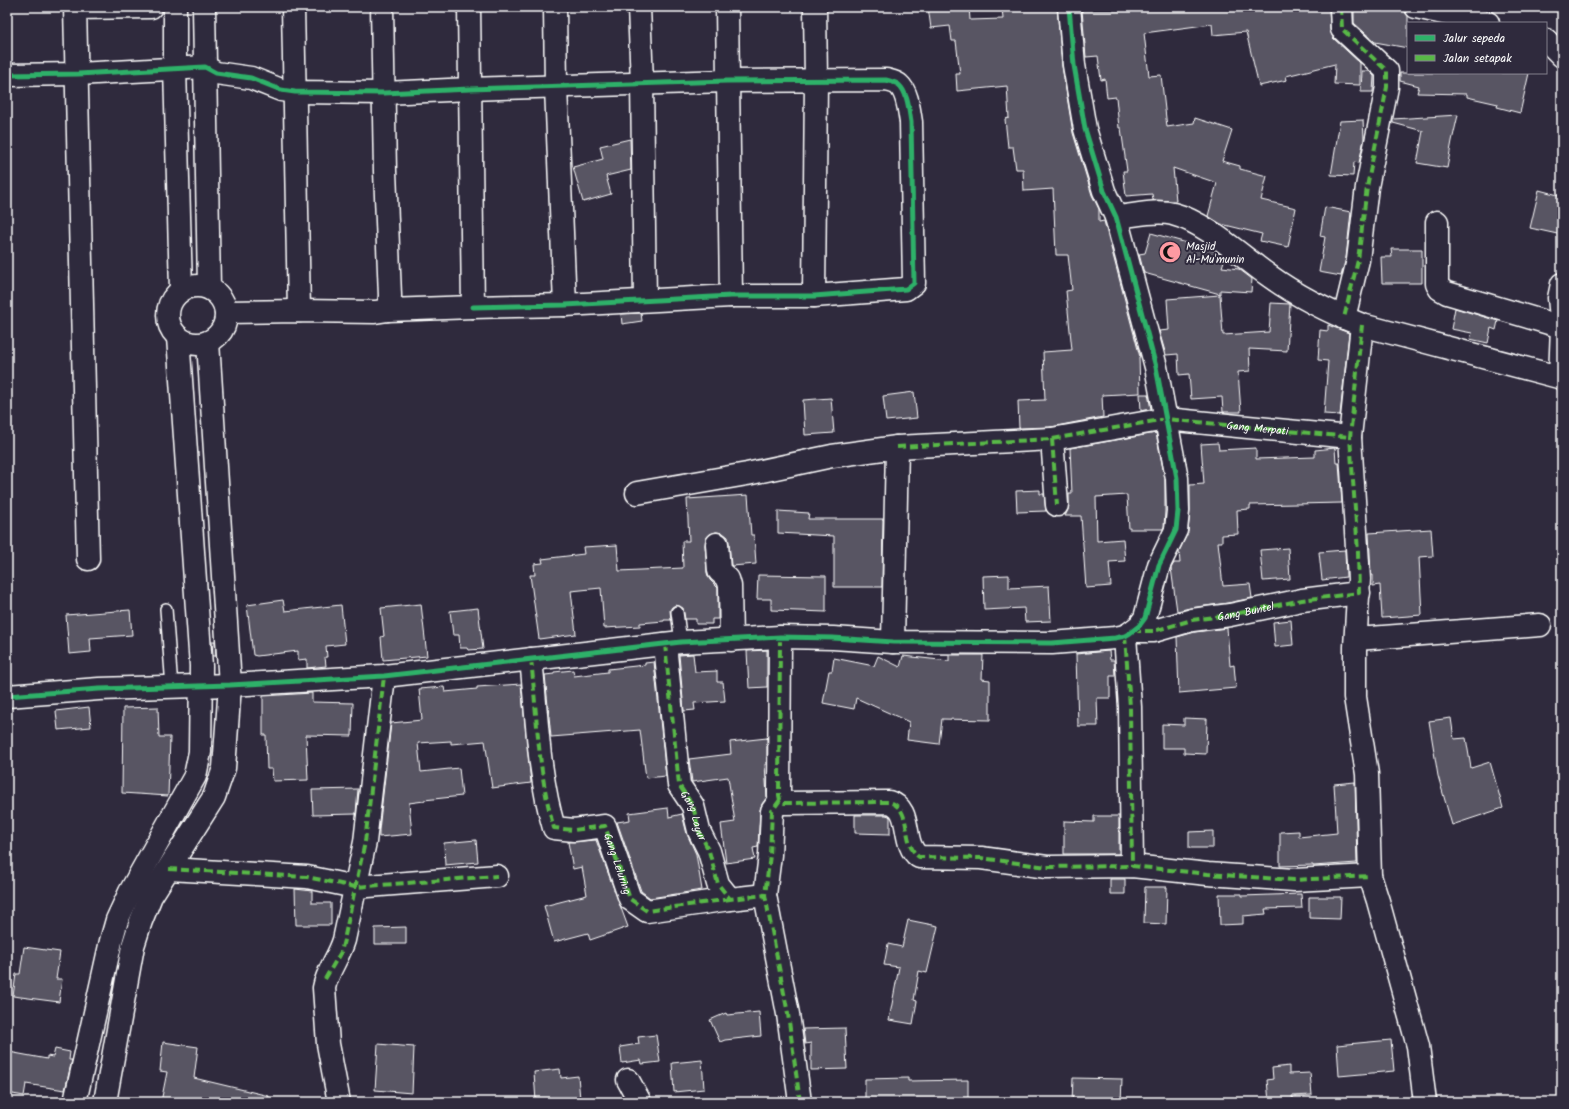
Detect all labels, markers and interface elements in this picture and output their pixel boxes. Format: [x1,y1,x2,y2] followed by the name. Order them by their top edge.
[1407,22,1547,74] legend
[1443,29,1505,48] text: Jalur sepeda
[1443,49,1512,68] text: Jalan setapak
[1186,238,1245,269] place label: Masjid Al-Mu'munin
[1157,239,1183,265] mosque icon: Masjid Al-Mu'munin
[1226,417,1290,441] street label: Gang Merpati
[1216,598,1276,627] street label: Gang Buntel
[675,787,711,845] street label: Gang Layur
[598,831,636,897] street label: Gang Leluring

